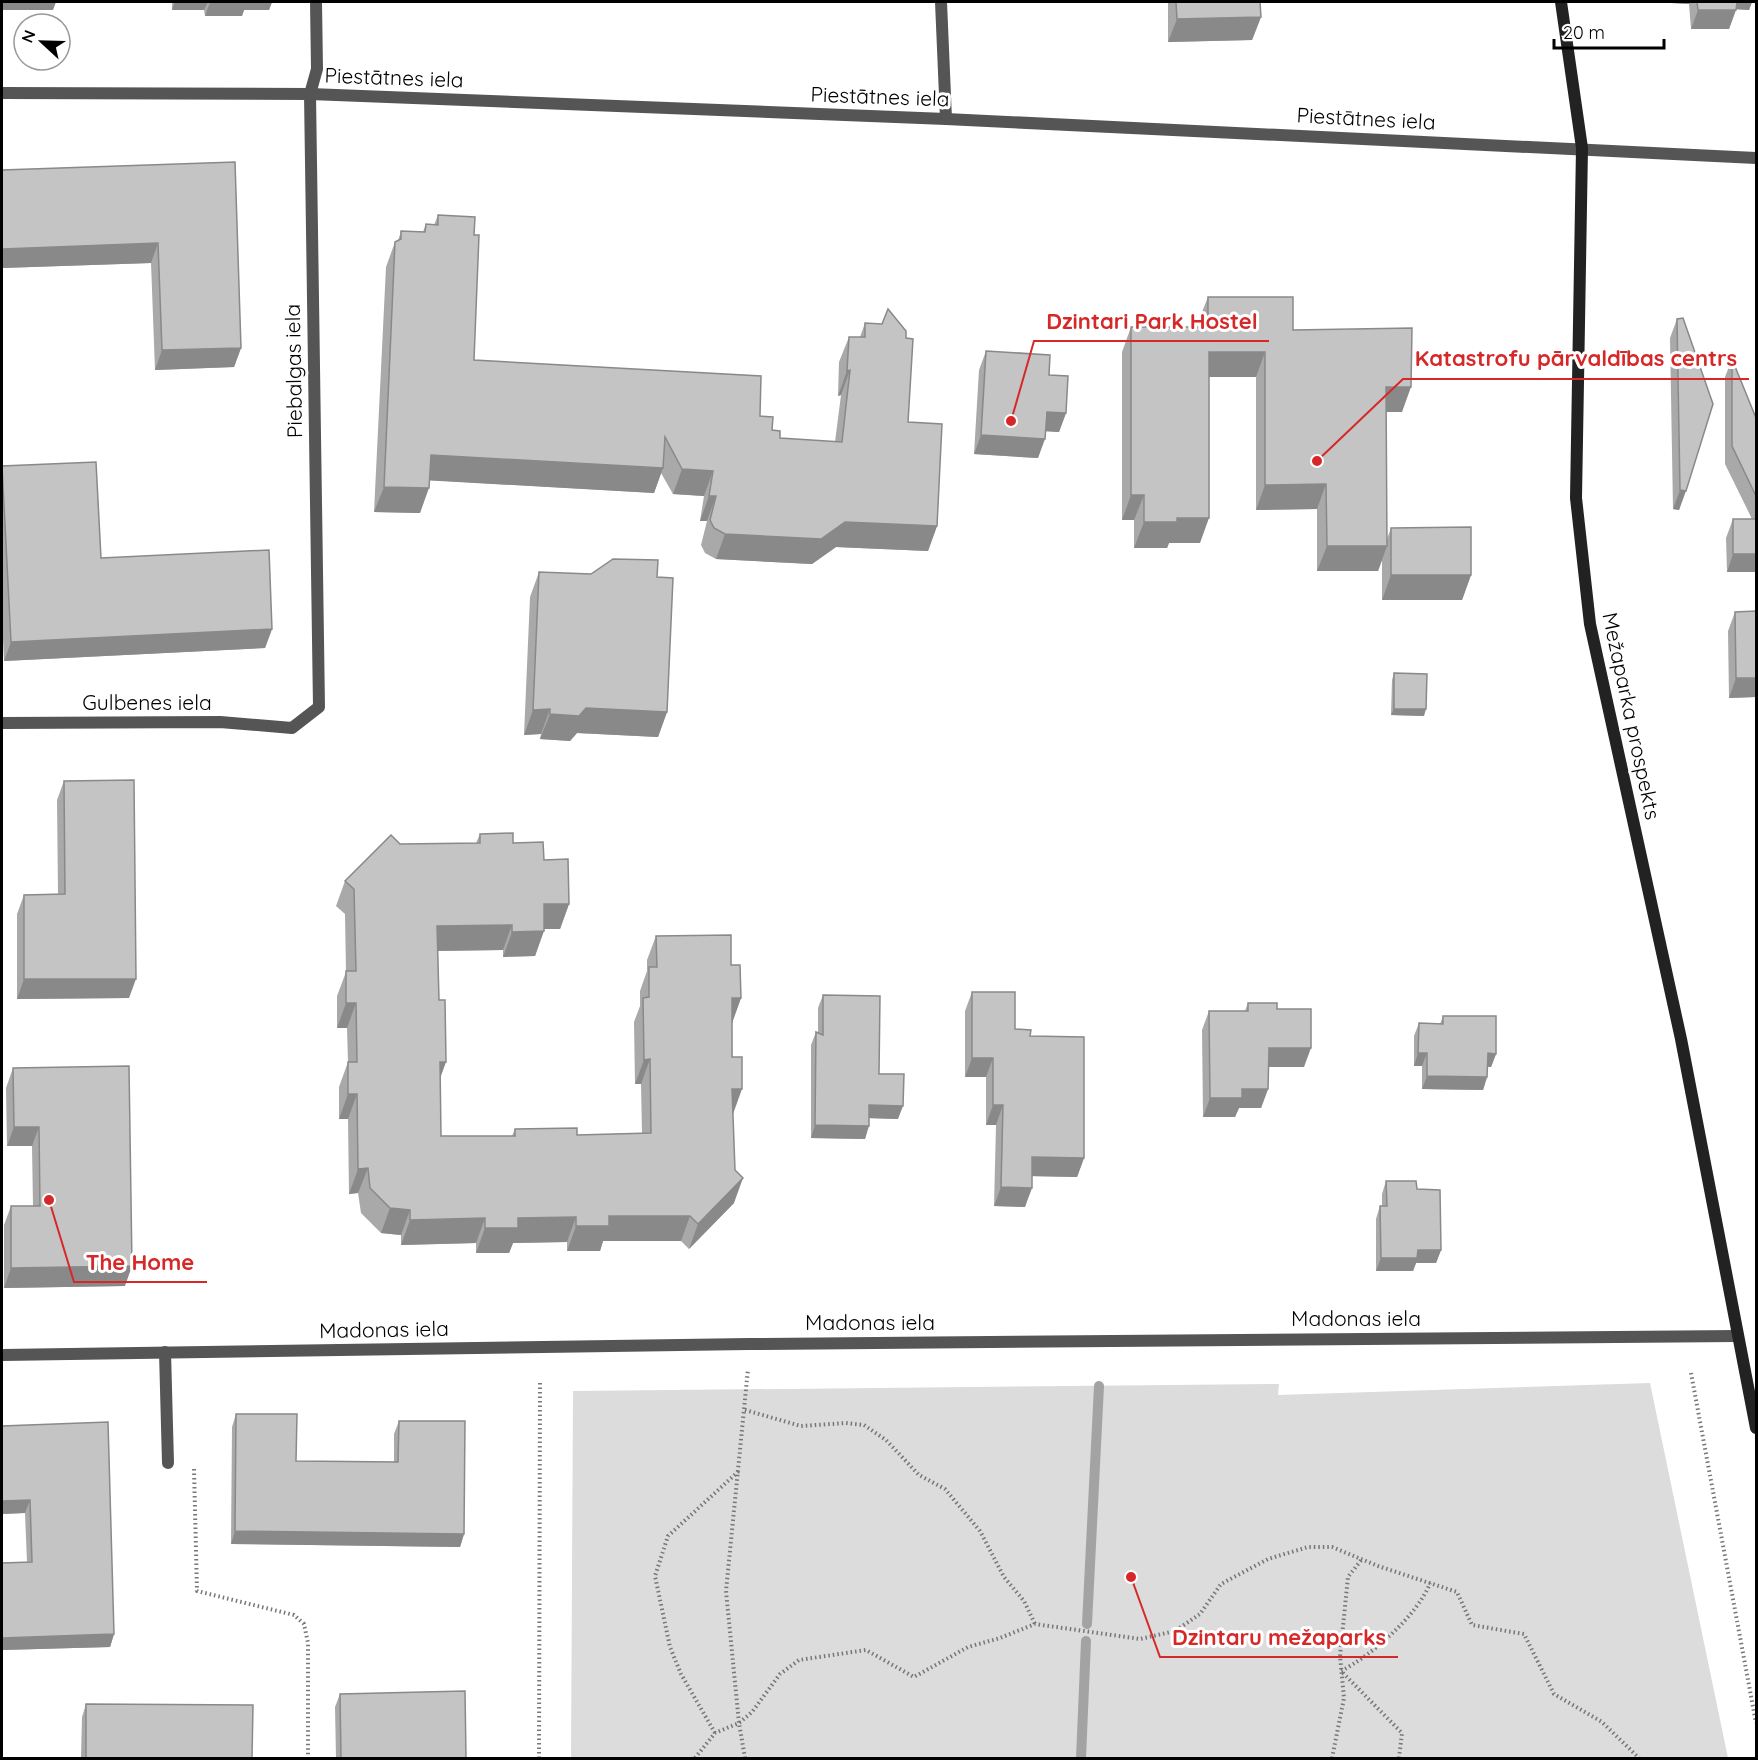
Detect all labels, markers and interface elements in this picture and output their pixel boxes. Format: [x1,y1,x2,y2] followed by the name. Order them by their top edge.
[12,12,72,72] north arrow
[1554,12,1664,50] scale bar
[1563,21,1605,44] text: 20 m
[17,27,40,46] text: N
[324,62,464,92] street label: Piestātnes iela
[810,81,950,111] street label: Piestātnes iela
[1296,101,1436,135] street label: Piestātnes iela
[1034,301,1269,341] callout: Dzintari Park Hostel
[279,304,307,438] street label: Piebalgas iela
[1046,307,1258,335] text: Dzintari Park Hostel
[1403,339,1749,379] callout: Katastrofu pārvaldības centrs
[1415,344,1737,372] text: Katastrofu pārvaldības centrs
[1597,610,1667,822] street label: Mežaparka prospekts
[82,689,212,715] street label: Gulbenes iela
[74,1242,207,1282] callout: The Home
[86,1248,194,1276] text: The Home
[1291,1305,1421,1331] street label: Madonas iela
[805,1309,935,1335] street label: Madonas iela
[319,1315,449,1343] street label: Madonas iela
[1160,1617,1398,1657] callout: Dzintaru mežaparks
[1172,1623,1386,1651] text: Dzintaru mežaparks

